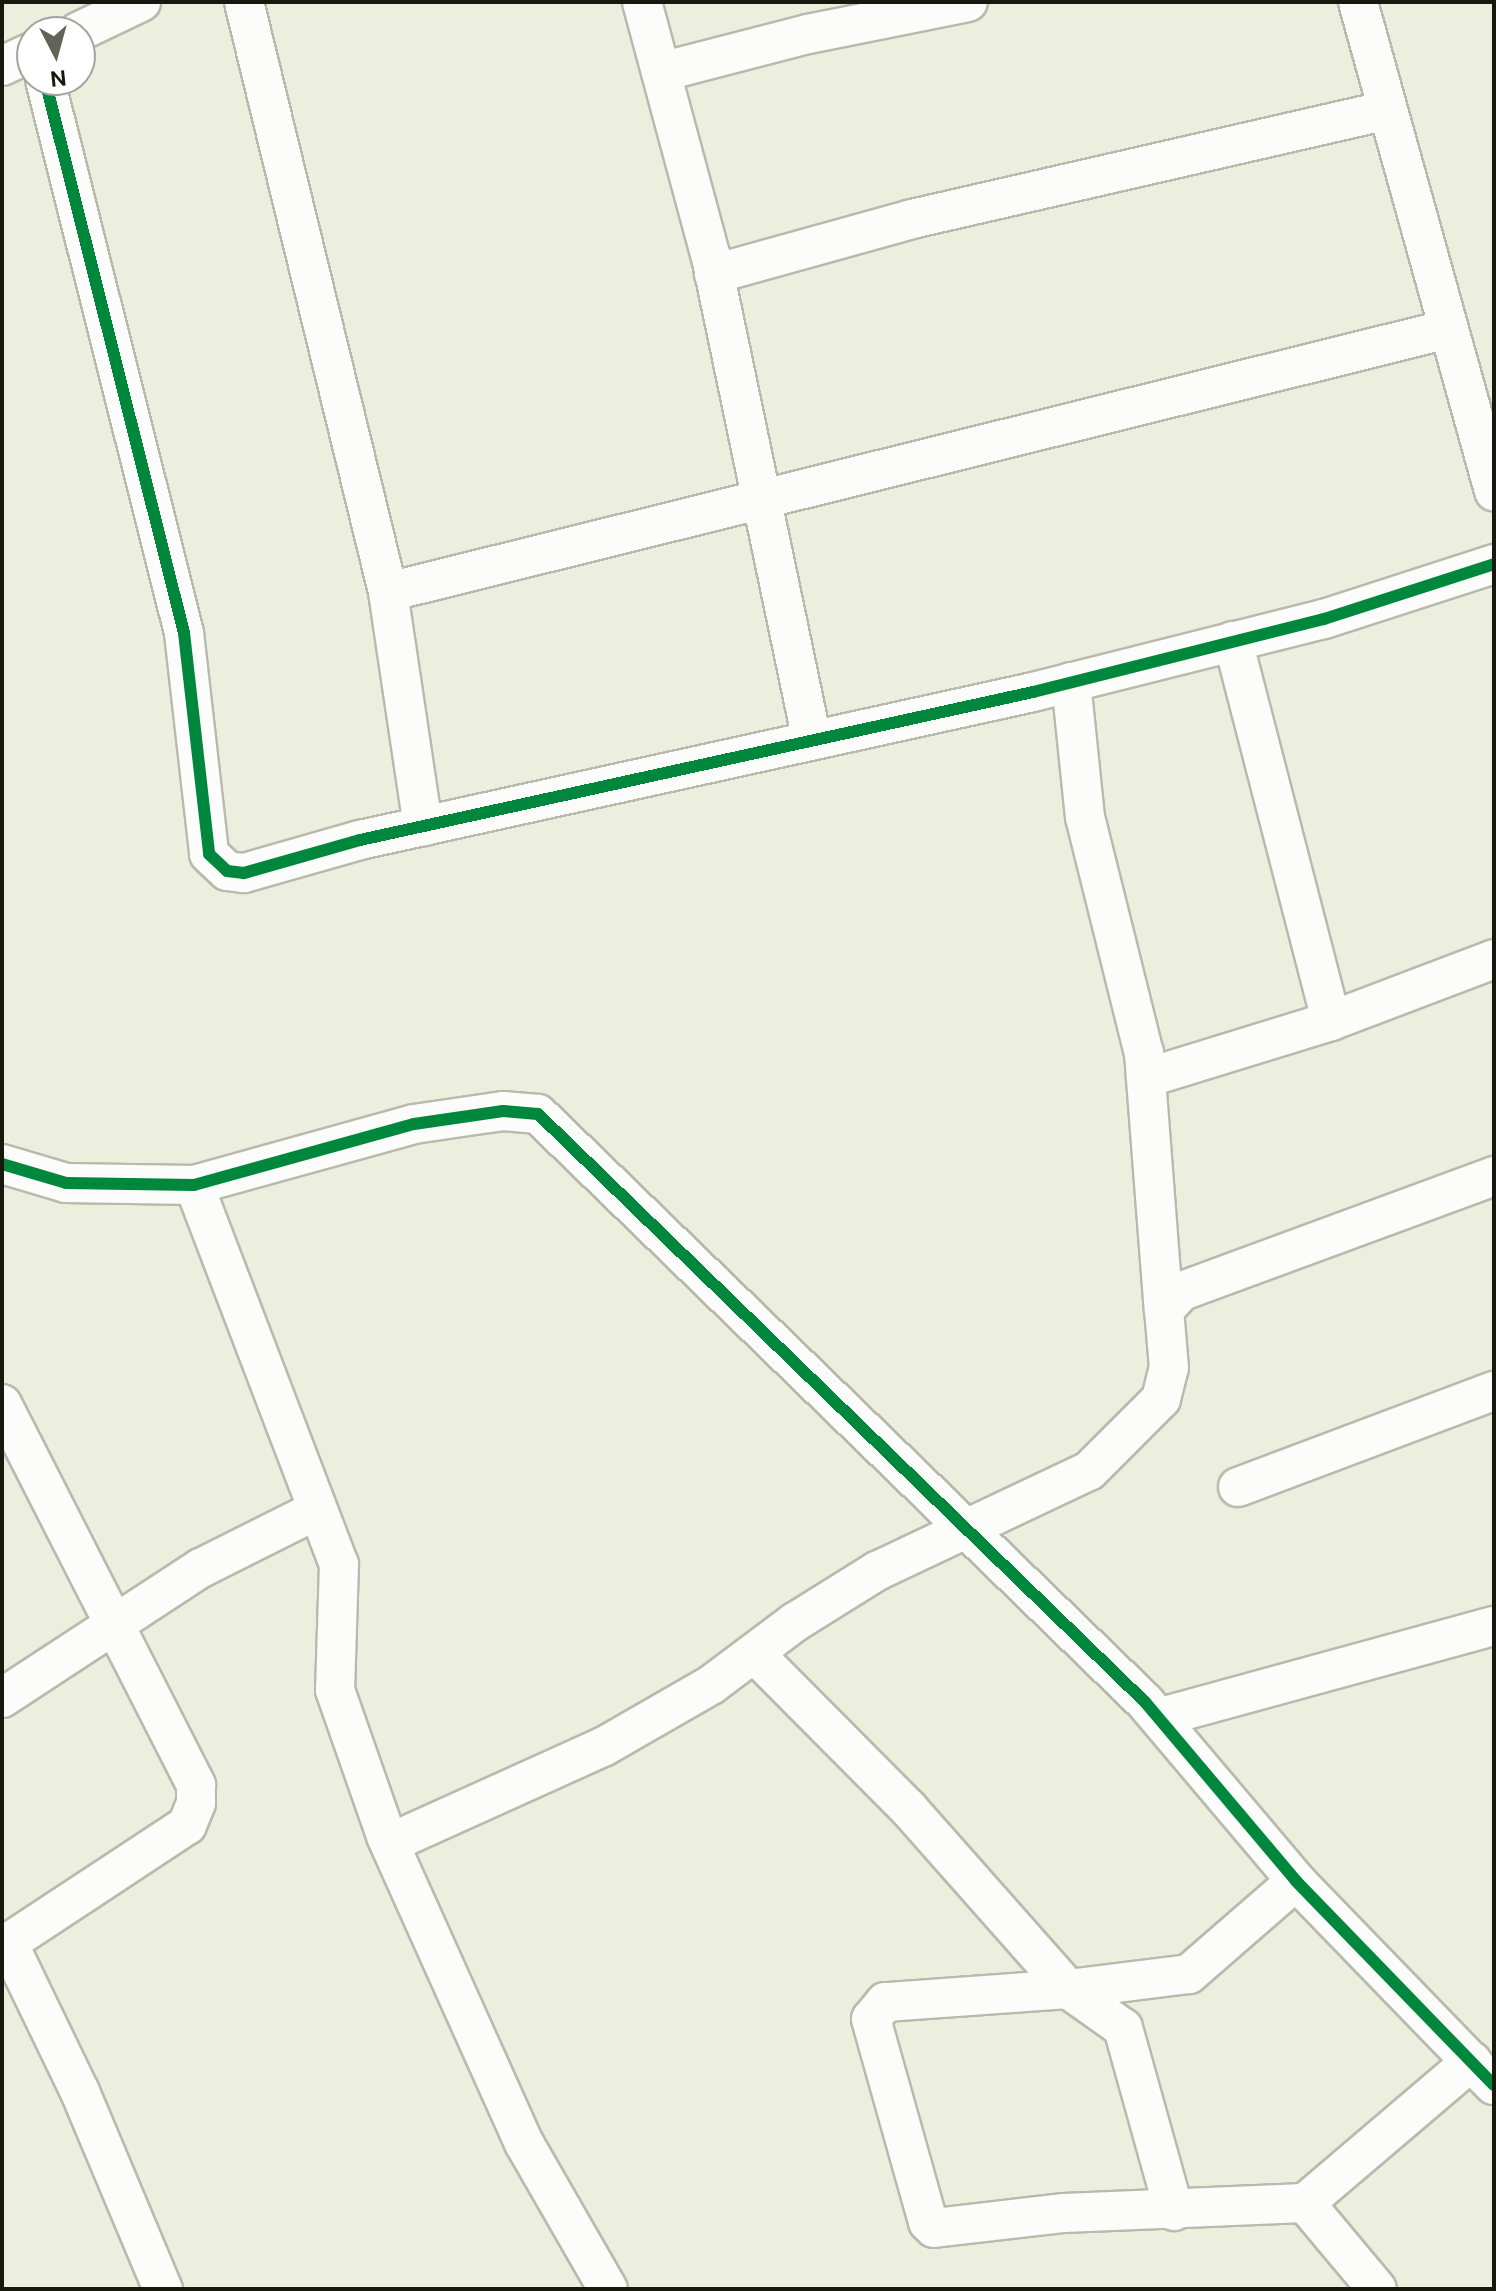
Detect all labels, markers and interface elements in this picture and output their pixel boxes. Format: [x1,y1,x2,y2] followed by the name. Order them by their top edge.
[16,16,96,96] north arrow
[49,63,68,94] text: N

